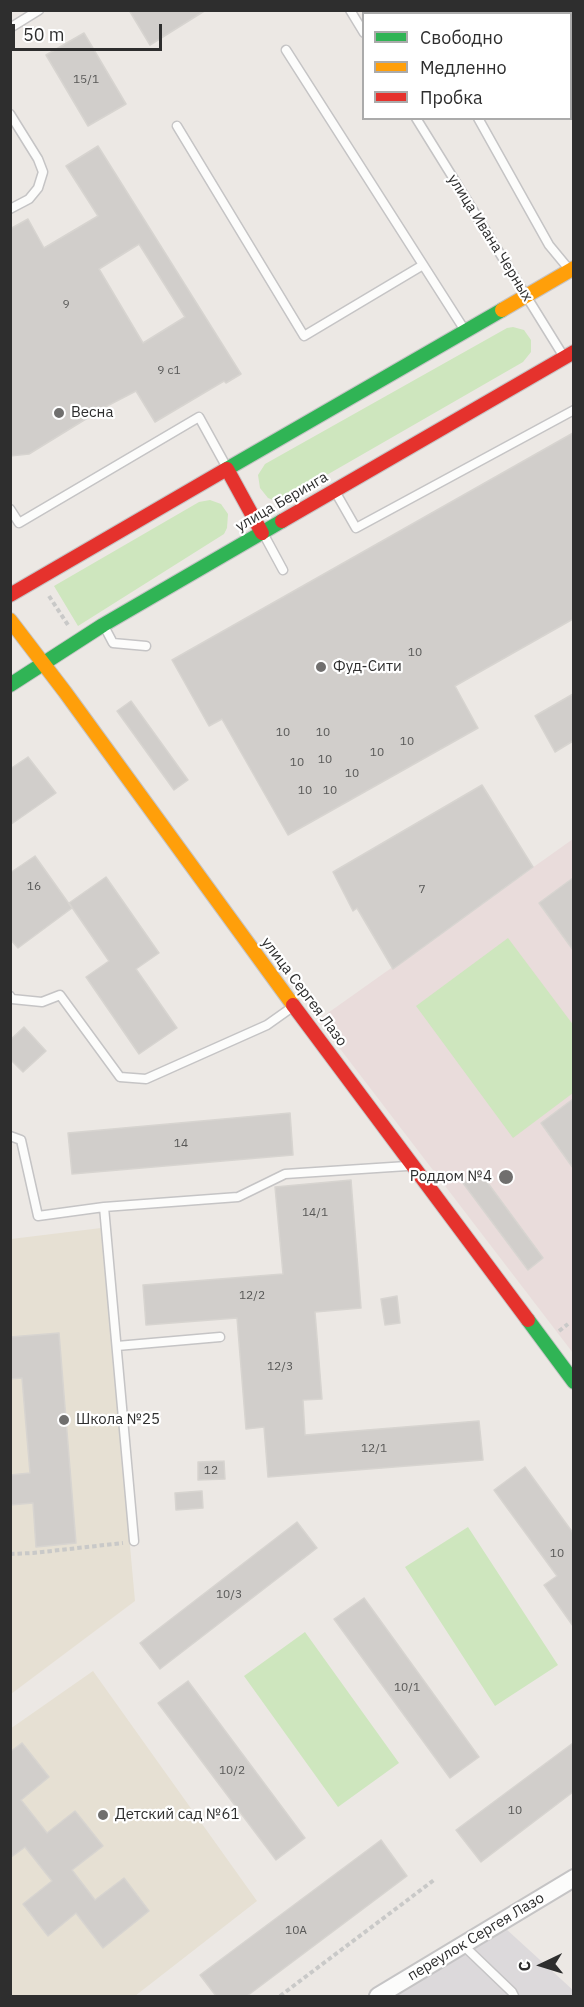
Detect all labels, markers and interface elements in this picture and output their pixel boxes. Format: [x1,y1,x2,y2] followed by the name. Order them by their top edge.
[15,12,165,50] scale bar
[362,12,572,120] legend
[23,23,65,46] text: 50 m
[420,26,503,49] text: Свободно
[420,56,507,79] text: Медленно
[73,73,99,87] house number: 15/1
[420,86,483,109] text: Пробка
[444,171,536,305] street label: улица Ивана Черных
[62,298,70,312] house number: 9
[157,364,181,378] house number: 9 с1
[71,404,113,422] place label: Весна
[52,406,66,420] marker: Весна
[233,468,331,536] street label: улица Беринга
[408,646,422,660] house number: 10
[333,658,402,676] place label: Фуд-Сити
[314,660,328,674] marker: Фуд-Сити
[276,726,290,740] house number: 10
[316,726,330,740] house number: 10
[400,735,414,749] house number: 10
[370,746,384,760] house number: 10
[318,753,332,767] house number: 10
[290,756,304,770] house number: 10
[345,767,359,781] house number: 10
[298,784,312,798] house number: 10
[323,784,337,798] house number: 10
[27,880,41,894] house number: 16
[418,883,426,897] house number: 7
[257,934,351,1050] street label: улица Сергея Лазо
[174,1137,188,1151] house number: 14
[410,1168,492,1186] place label: Роддом №4
[497,1168,515,1186] marker: Роддом №4
[302,1206,328,1220] house number: 14/1
[239,1289,265,1303] house number: 12/2
[267,1360,293,1374] house number: 12/3
[76,1411,160,1429] place label: Школа №25
[57,1413,71,1427] marker: Школа №25
[361,1442,387,1456] house number: 12/1
[204,1464,218,1478] house number: 12
[550,1547,564,1561] house number: 10
[216,1588,242,1602] house number: 10/3
[394,1681,420,1695] house number: 10/1
[219,1764,245,1778] house number: 10/2
[508,1804,522,1818] house number: 10
[115,1806,240,1824] place label: Детский сад №61
[96,1808,110,1822] marker: Детский сад №61
[404,1889,548,1985] street label: переулок Сергея Лазо
[285,1924,307,1938] house number: 10А
[512,1935,572,1995] north arrow

